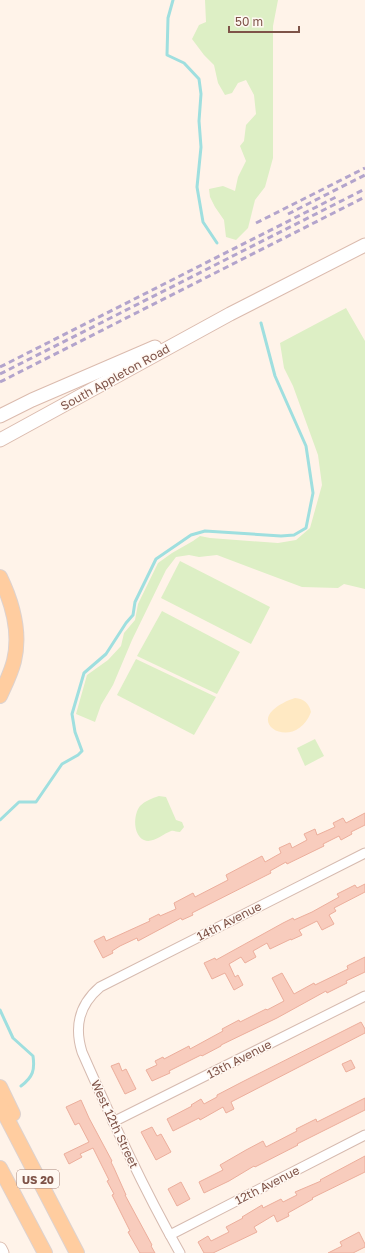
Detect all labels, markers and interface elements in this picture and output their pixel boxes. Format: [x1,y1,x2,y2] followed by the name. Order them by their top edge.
[229,8,299,34] scale bar
[235,14,263,29] text: 50 m
[58,341,172,413] street label: South Appleton Road
[194,898,264,944] street label: 14th Avenue
[204,1036,274,1082] street label: 13th Avenue
[88,1077,142,1171] street label: West 12th Street
[232,1162,302,1208] street label: 12th Avenue
[17,1170,59,1188] road number: US 20

